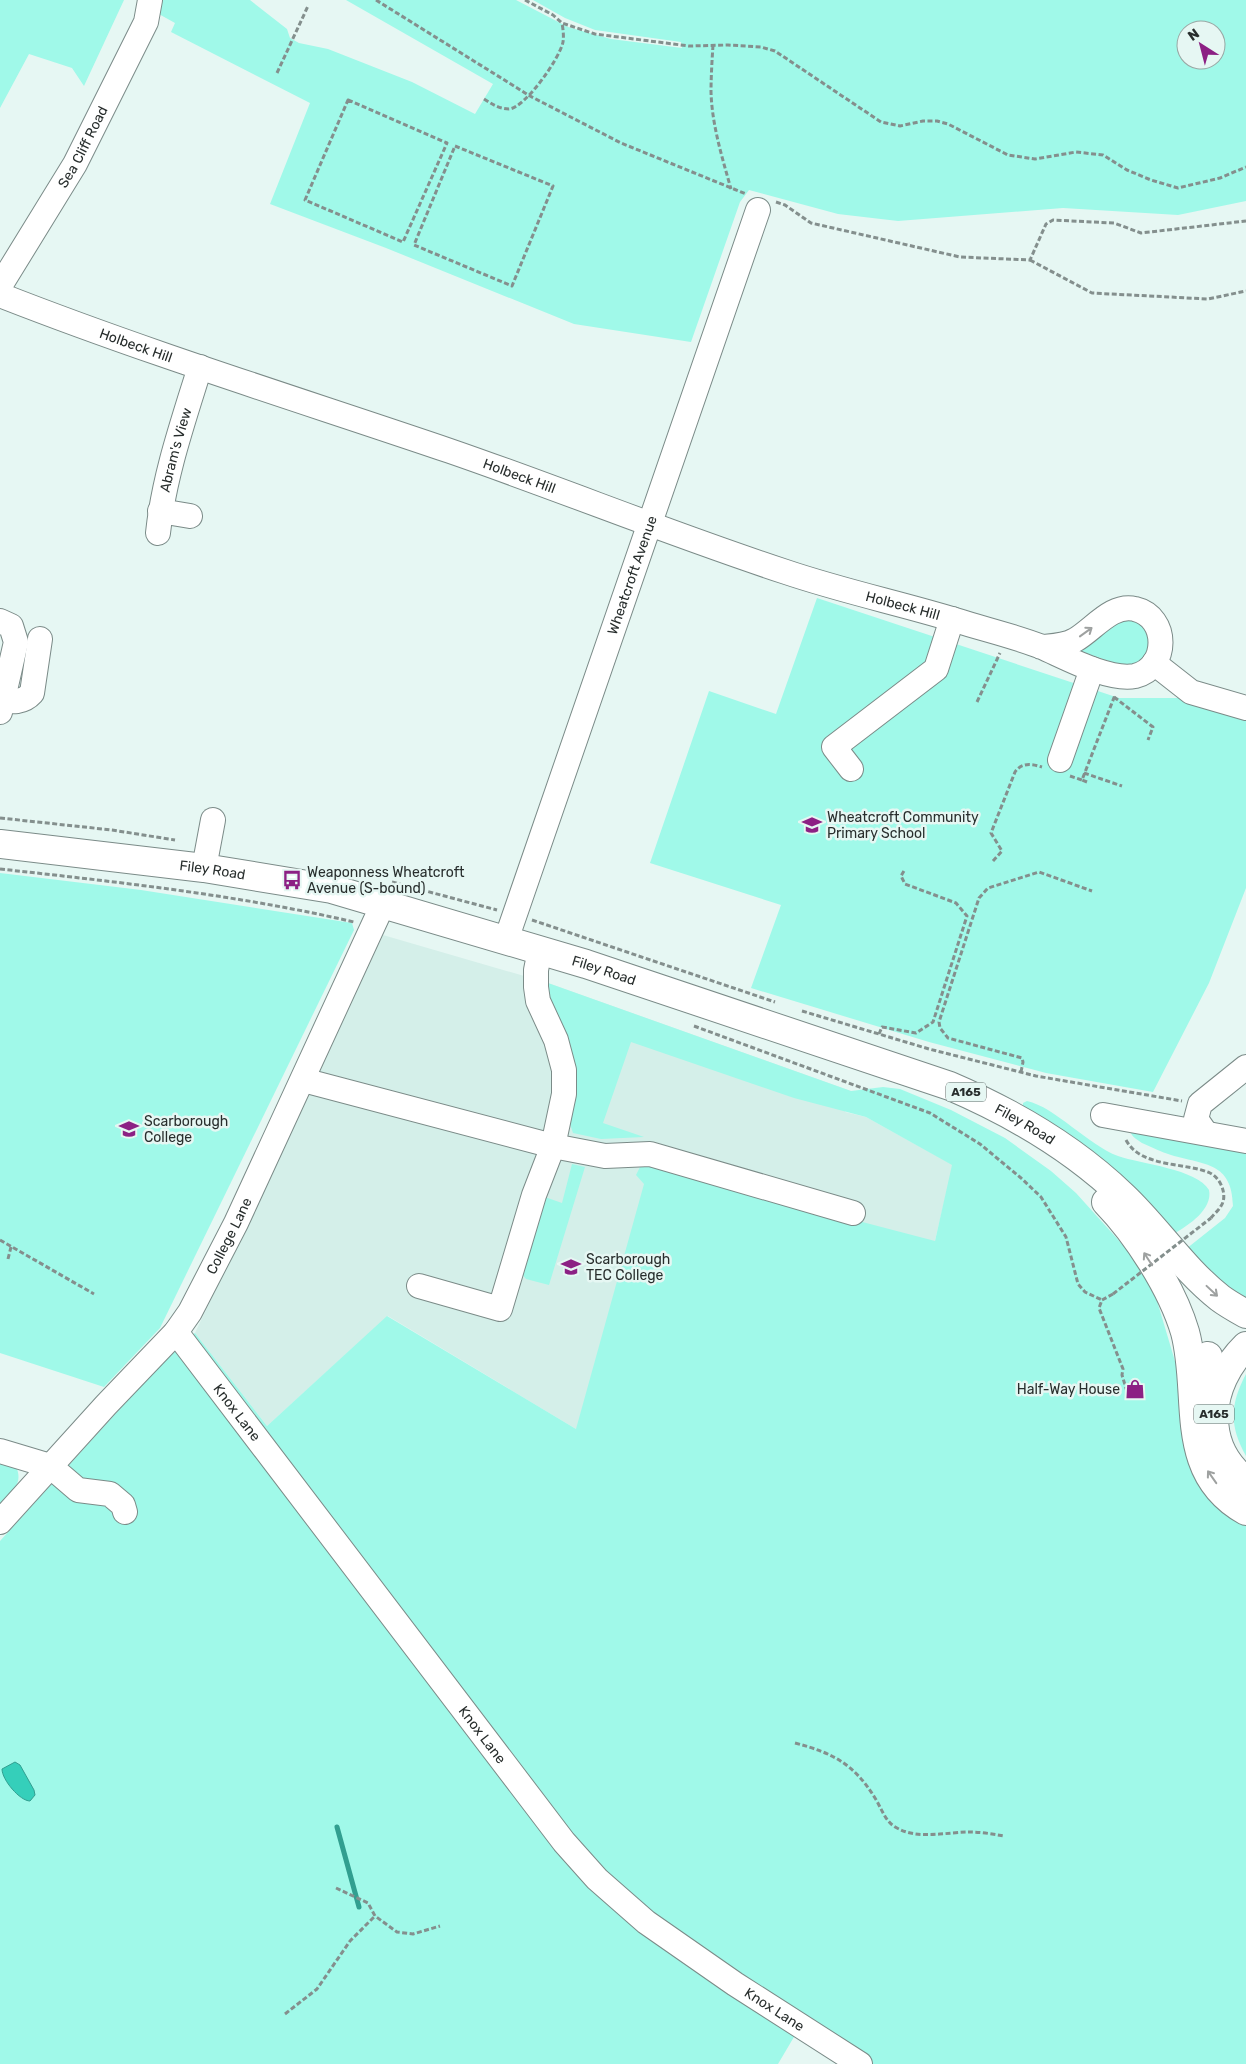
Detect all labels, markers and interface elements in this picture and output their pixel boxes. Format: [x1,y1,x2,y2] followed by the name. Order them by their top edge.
[1176,20,1226,70] north arrow
[1185,25,1203,45] text: N
[54,103,112,191] street label: Sea Cliff Road
[97,325,175,366] street label: Holbeck Hill
[157,406,196,494] street label: Abram's View
[481,455,558,497] street label: Holbeck Hill
[604,513,661,637] street label: Wheatcroft Avenue
[864,588,942,624] street label: Holbeck Hill
[1079,627,1093,637] one-way arrow
[827,809,979,842] place label: Wheatcroft Community Primary School
[801,814,823,836] school or university icon: Wheatcroft Community Primary School
[178,857,247,884] street label: Filey Road
[307,864,465,897] place label: Weaponness Wheatcroft Avenue (S-bound)
[281,869,303,891] bus stop icon: Weaponness Wheatcroft Avenue (S-bound)
[570,952,638,989] street label: Filey Road
[946,1082,986,1102] road number: A165
[992,1100,1058,1148] street label: Filey Road
[144,1113,228,1146] place label: Scarborough College
[118,1118,140,1140] school or university icon: Scarborough College
[203,1195,256,1277] street label: College Lane
[586,1251,670,1284] place label: Scarborough TEC College
[1143,1252,1153,1266] one-way arrow
[560,1256,582,1278] school or university icon: Scarborough TEC College
[1206,1285,1218,1297] one-way arrow
[1124,1378,1146,1400] shop icon: Half-Way House
[209,1381,264,1445] street label: Knox Lane
[1017,1381,1120,1398] place label: Half-Way House
[1194,1405,1234,1424] road number: A165
[1207,1470,1217,1484] one-way arrow
[455,1703,509,1767] street label: Knox Lane
[741,1984,807,2035] street label: Knox Lane

